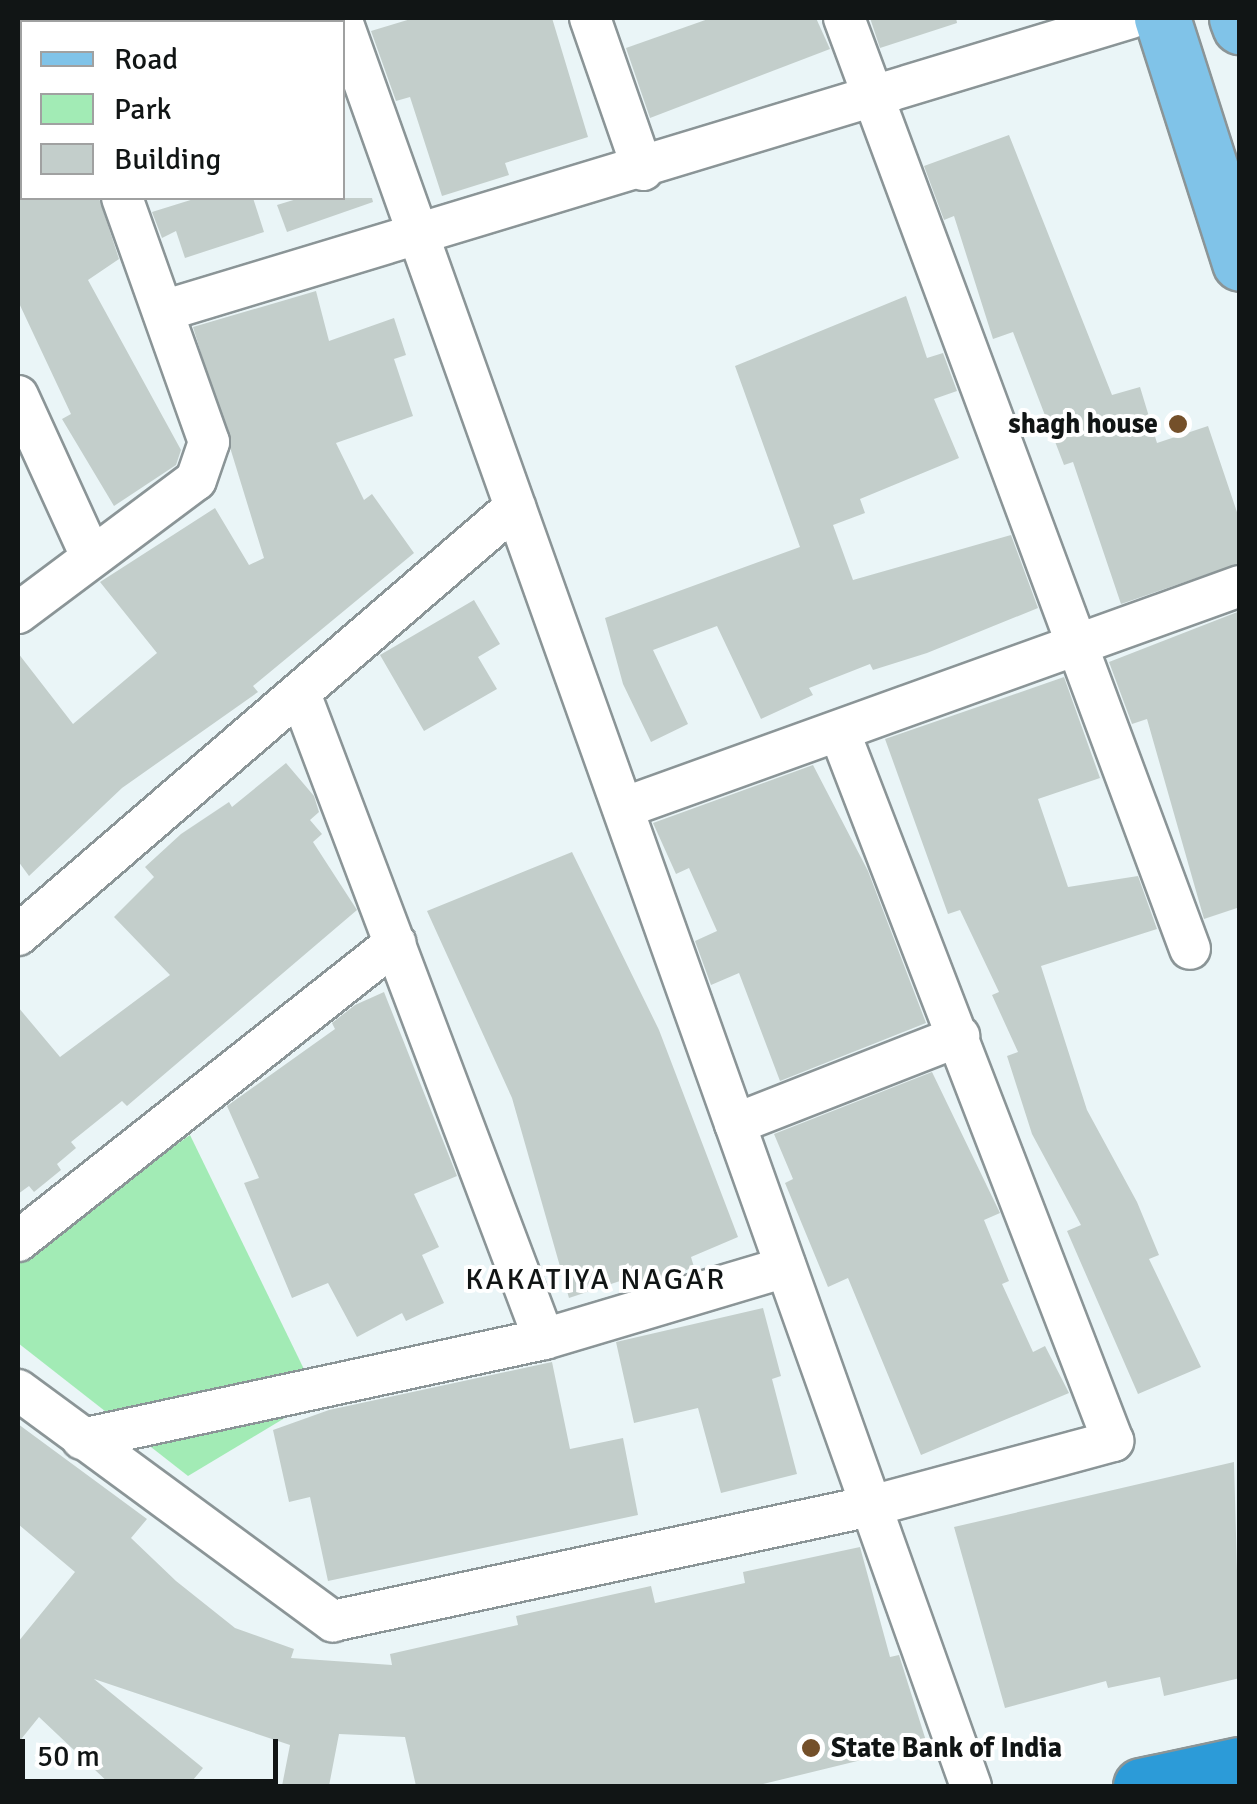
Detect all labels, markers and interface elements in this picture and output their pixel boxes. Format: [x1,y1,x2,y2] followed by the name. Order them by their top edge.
[20,20,345,200] legend
[114,41,178,78] text: Road
[114,91,172,128] text: Park
[114,141,221,178] text: Building
[1008,407,1158,441] place label: shagh house
[1167,413,1189,435] marker: shagh house
[465,1262,727,1298] district label: KAKATIYA NAGAR
[25,1719,282,1781] scale bar
[831,1731,1062,1765] place label: State Bank of India
[800,1737,822,1759] marker: State Bank of India
[37,1738,100,1775] text: 50 m

